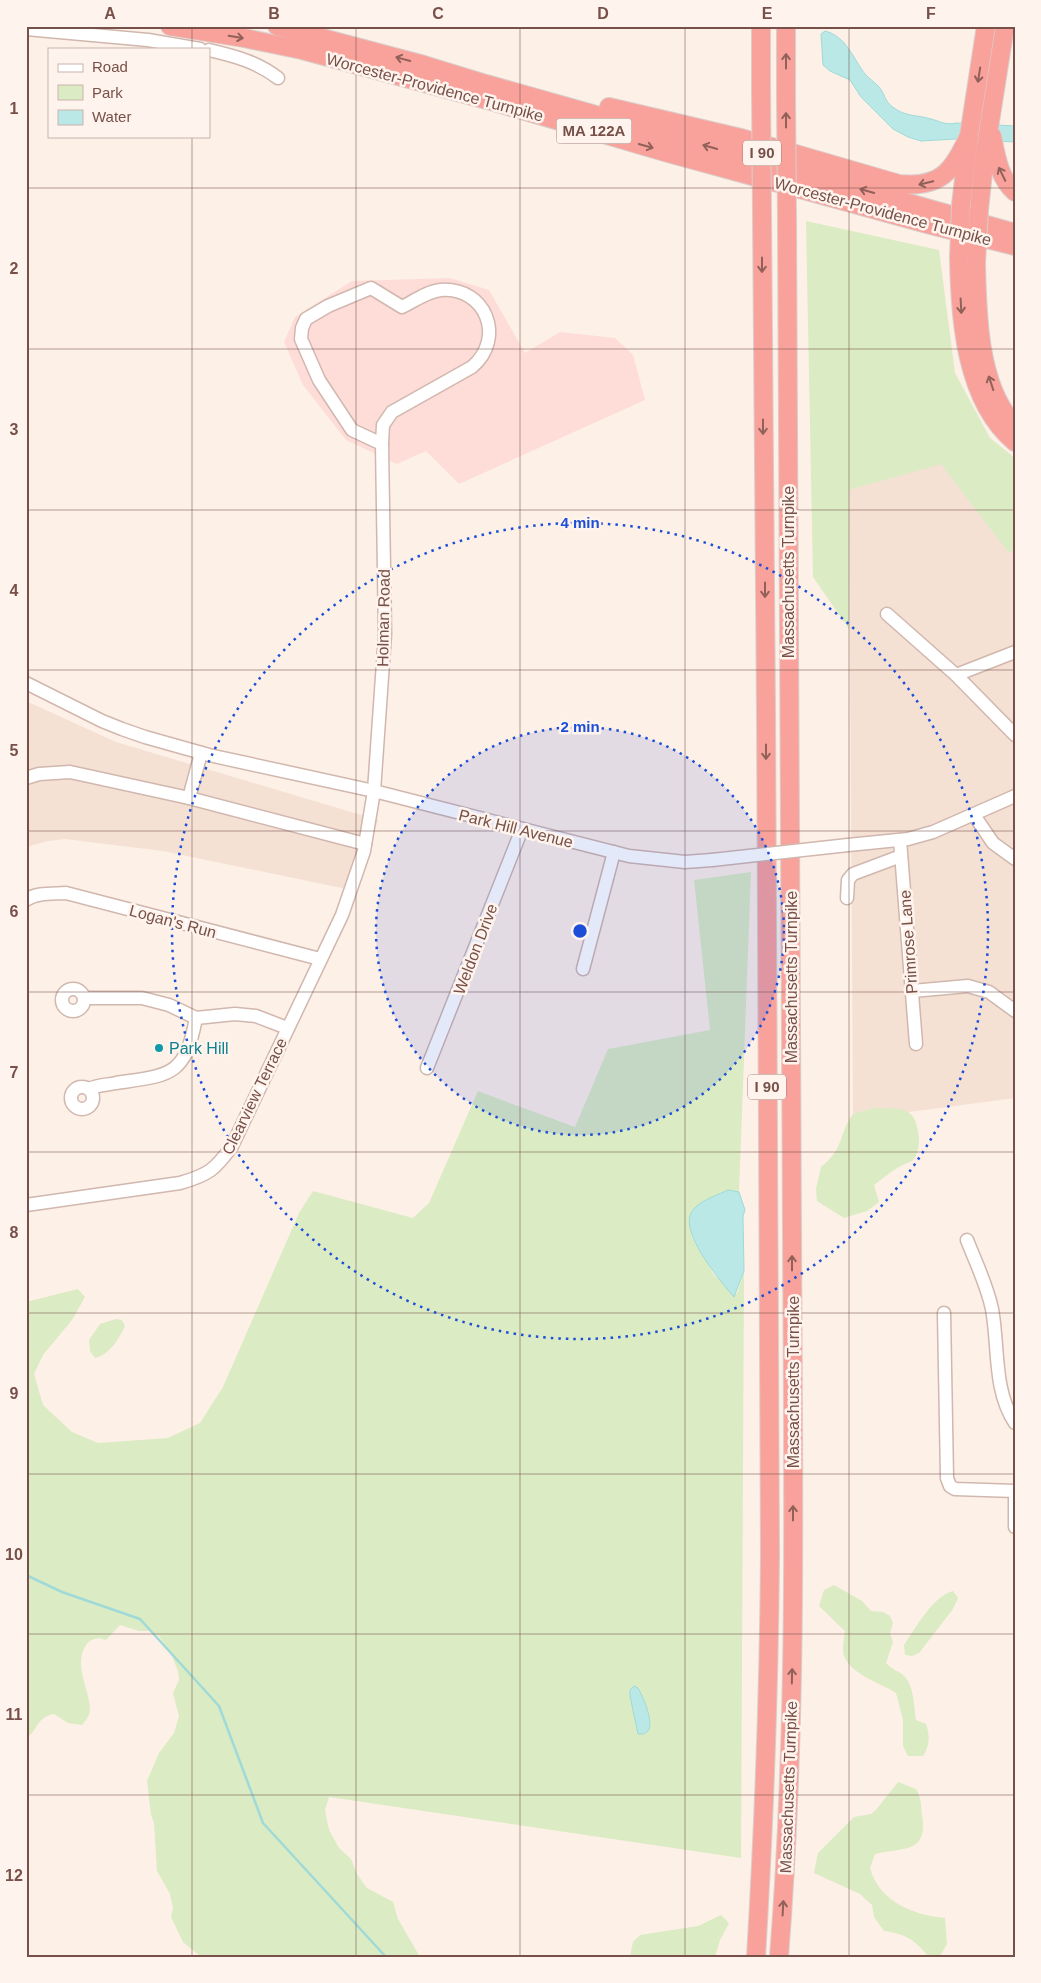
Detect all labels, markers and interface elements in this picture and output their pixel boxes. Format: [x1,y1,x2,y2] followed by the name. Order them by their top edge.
[104,5,116,22] text: A
[268,5,280,22] text: B
[432,5,444,22] text: C
[597,5,609,22] text: D
[762,5,773,22] text: E
[926,5,936,22] text: F
[227,32,243,42] one-way arrow
[48,48,210,138] legend
[325,50,545,125] street label: Worcester-Providence Turnpike
[395,54,411,64] one-way arrow
[781,54,791,70] one-way arrow
[92,58,128,75] text: Road
[974,66,984,82] one-way arrow
[92,84,123,101] text: Park
[10,100,19,117] text: 1
[92,108,131,125] text: Water
[781,112,791,128] one-way arrow
[556,118,632,144] road number: MA 122A
[743,140,781,166] road number: I 90
[638,142,654,152] one-way arrow
[703,142,719,151] one-way arrow
[997,167,1007,182] one-way arrow
[773,174,993,249] street label: Worcester-Providence Turnpike
[919,179,935,188] one-way arrow
[859,185,875,195] one-way arrow
[757,256,767,273] one-way arrow
[10,260,19,277] text: 2
[956,297,965,313] one-way arrow
[986,375,996,391] one-way arrow
[758,419,768,435] one-way arrow
[10,421,19,438] text: 3
[780,486,797,658] street label: Massachusetts Turnpike
[560,514,600,531] text: 4 min
[374,569,393,667] street label: Holman Road
[10,582,19,599] text: 4
[760,582,770,598] one-way arrow
[560,718,600,735] text: 2 min
[10,742,19,759] text: 5
[762,744,771,760] one-way arrow
[457,806,575,851] street label: Park Hill Avenue
[896,889,921,994] street label: Primrose Lane
[783,891,800,1063] street label: Massachusetts Turnpike
[450,901,501,997] street label: Weldon Drive
[128,902,218,941] street label: Logan's Run
[10,903,19,920] text: 6
[571,922,589,940] centre of rings
[219,1035,290,1157] street label: Clearview Terrace
[169,1040,229,1057] place label: Park Hill
[153,1042,165,1054] marker: Park Hill
[10,1064,19,1081] text: 7
[748,1074,786,1100] road number: I 90
[10,1224,19,1241] text: 8
[787,1256,797,1272] one-way arrow
[785,1296,802,1468] street label: Massachusetts Turnpike
[10,1385,19,1402] text: 9
[788,1506,798,1522] one-way arrow
[5,1546,23,1563] text: 10
[787,1668,797,1684] one-way arrow
[777,1700,800,1874] street label: Massachusetts Turnpike
[6,1706,23,1723] text: 11
[5,1867,23,1884] text: 12
[778,1900,787,1916] one-way arrow

